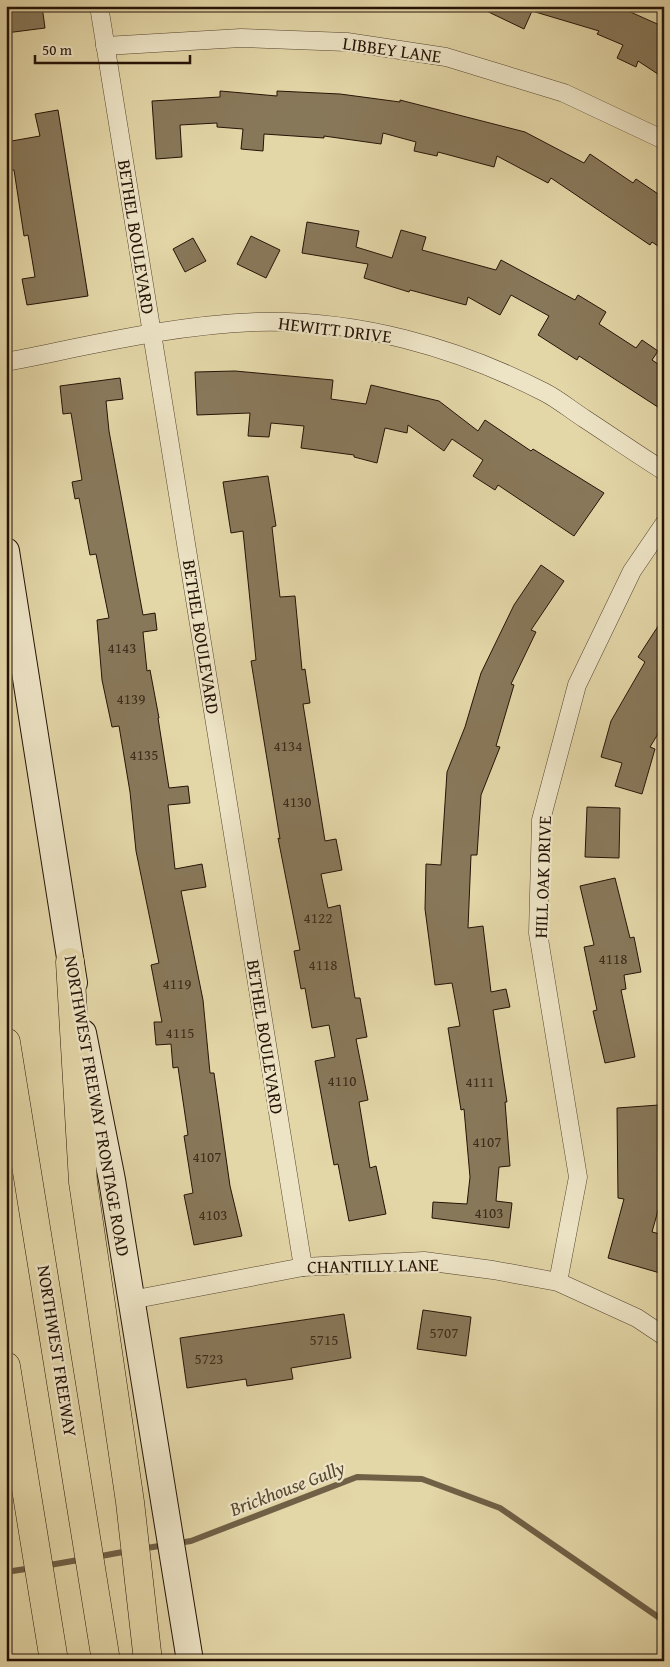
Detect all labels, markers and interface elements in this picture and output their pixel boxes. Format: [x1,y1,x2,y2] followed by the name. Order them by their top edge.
[341,29,443,70] street label: LIBBEY LANE
[35,32,190,64] scale bar
[42,39,73,60] text: 50 m
[111,158,162,316] street label: BETHEL BOULEVARD
[277,309,393,350] street label: HEWITT DRIVE
[176,558,227,716] street label: BETHEL BOULEVARD
[108,637,136,658] house number: 4143
[117,688,145,709] house number: 4139
[274,735,302,756] house number: 4134
[130,744,158,765] house number: 4135
[283,791,311,812] house number: 4130
[527,815,558,939] street label: HILL OAK DRIVE
[304,907,332,928] house number: 4122
[599,948,627,969] house number: 4118
[58,953,137,1259] street label: NORTHWEST FREEWAY FRONTAGE ROAD
[309,954,337,975] house number: 4118
[240,958,291,1116] street label: BETHEL BOULEVARD
[163,973,191,994] house number: 4119
[166,1022,194,1043] house number: 4115
[328,1070,356,1091] house number: 4110
[466,1071,494,1092] house number: 4111
[473,1131,501,1152] house number: 4107
[193,1146,221,1167] house number: 4107
[475,1202,503,1223] house number: 4103
[199,1204,227,1225] house number: 4103
[307,1251,439,1280] street label: CHANTILLY LANE
[31,1263,84,1439] street label: NORTHWEST FREEWAY
[430,1322,458,1343] house number: 5707
[310,1329,338,1350] house number: 5715
[195,1348,223,1369] house number: 5723
[224,1453,349,1523] water label: Brickhouse Gully

